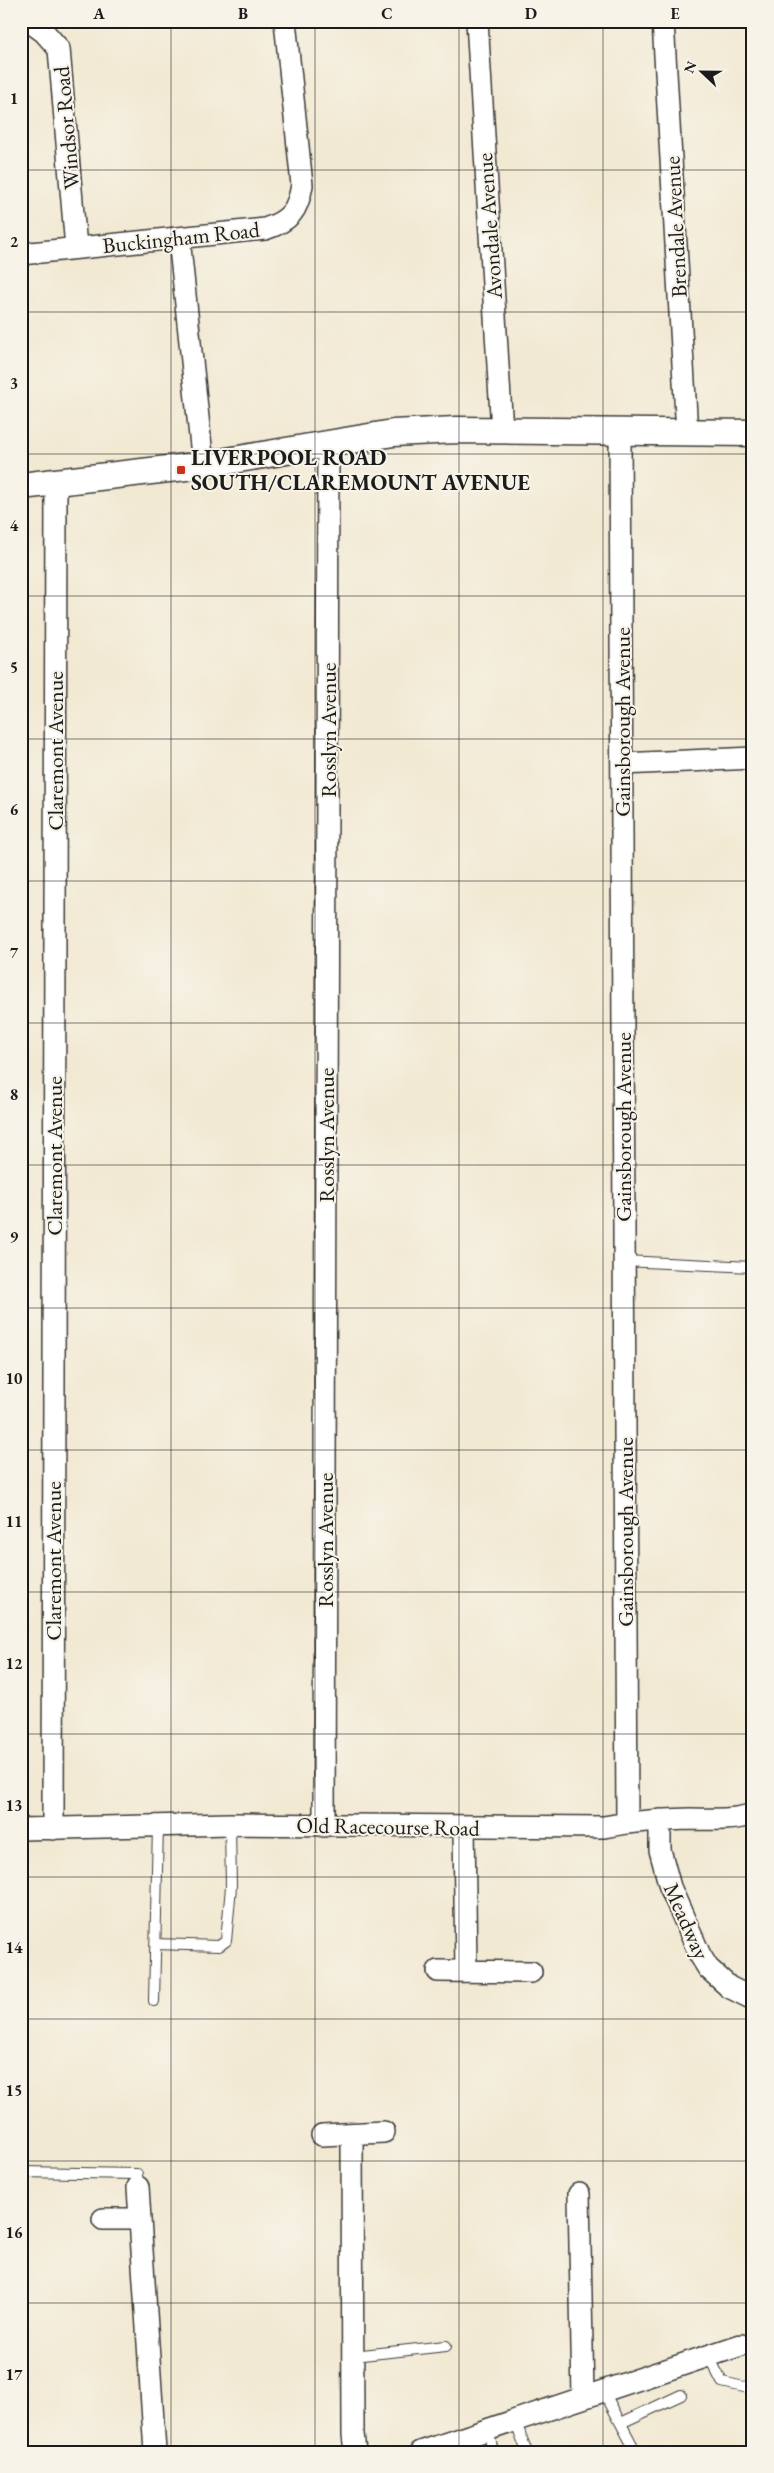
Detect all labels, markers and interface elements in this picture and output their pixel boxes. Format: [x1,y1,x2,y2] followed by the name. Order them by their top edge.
[92,3,105,24] text: A
[238,3,248,24] text: B
[381,3,393,24] text: C
[525,3,537,24] text: D
[670,3,680,24] text: E
[676,48,726,98] north arrow
[679,58,701,76] text: N
[47,64,86,191] street label: Windsor Road
[10,88,18,109] text: 1
[470,151,509,301] street label: Avondale Avenue
[657,155,694,299] street label: Brendale Avenue
[101,215,262,260] street label: Buckingham Road
[10,231,19,252] text: 2
[10,373,18,394] text: 3
[191,443,530,497] place label: LIVERPOOL ROAD SOUTH/CLAREMOUNT AVENUE
[175,464,187,476] marker: LIVERPOOL ROAD SOUTH/CLAREMOUNT AVENUE
[10,515,19,536] text: 4
[608,627,637,817] street label: Gainsborough Avenue
[10,657,18,678] text: 5
[314,662,343,797] street label: Rosslyn Avenue
[41,671,70,831] street label: Claremont Avenue
[10,799,19,820] text: 6
[10,942,19,963] text: 7
[609,1032,638,1222] street label: Gainsborough Avenue
[312,1067,341,1202] street label: Rosslyn Avenue
[40,1076,69,1236] street label: Claremont Avenue
[10,1084,18,1105] text: 8
[10,1226,19,1247] text: 9
[6,1368,23,1389] text: 10
[611,1437,640,1627] street label: Gainsborough Avenue
[311,1472,340,1607] street label: Rosslyn Avenue
[39,1481,68,1641] street label: Claremont Avenue
[6,1511,22,1532] text: 11
[6,1653,23,1674] text: 12
[6,1795,22,1816] text: 13
[296,1810,481,1843] street label: Old Racecourse Road
[657,1878,716,1964] street label: Meadway
[6,1937,23,1958] text: 14
[6,2080,22,2101] text: 15
[6,2222,23,2243] text: 16
[6,2364,23,2385] text: 17

